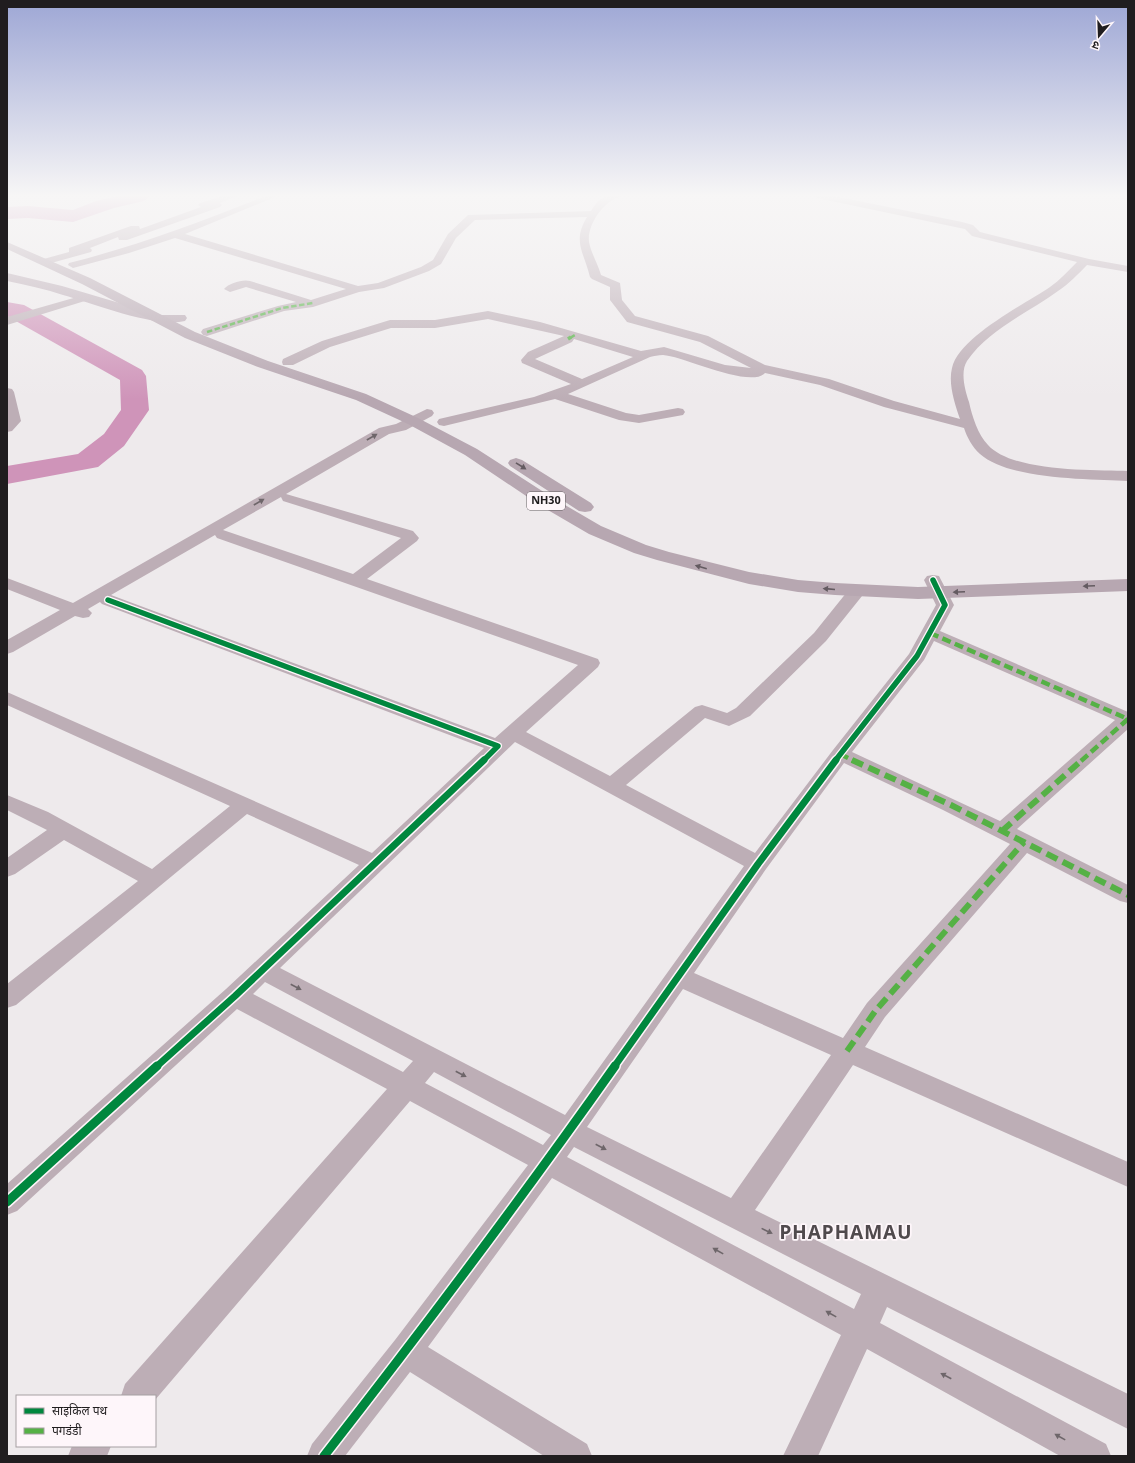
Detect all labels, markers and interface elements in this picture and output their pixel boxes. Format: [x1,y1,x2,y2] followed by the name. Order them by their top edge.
[1079,16,1119,56] north arrow
[1090,37,1101,52] text: उ
[366,434,377,441] one-way arrow
[516,462,526,470] one-way arrow
[527,492,565,510] road number: NH30
[253,499,265,505] one-way arrow
[695,564,707,570] one-way arrow
[1082,583,1095,589] one-way arrow
[823,585,835,592] one-way arrow
[952,589,965,595] one-way arrow
[291,984,302,990] one-way arrow
[455,1070,467,1077] one-way arrow
[595,1144,607,1150] one-way arrow
[780,1222,912,1247] district label: PHAPHAMAU
[761,1228,772,1234] one-way arrow
[712,1248,723,1254] one-way arrow
[825,1311,837,1317] one-way arrow
[940,1372,952,1379] one-way arrow
[16,1395,156,1447] legend
[52,1403,108,1420] text: साइकिल पथ
[52,1423,82,1440] text: पगडंडी
[1054,1434,1066,1441] one-way arrow

